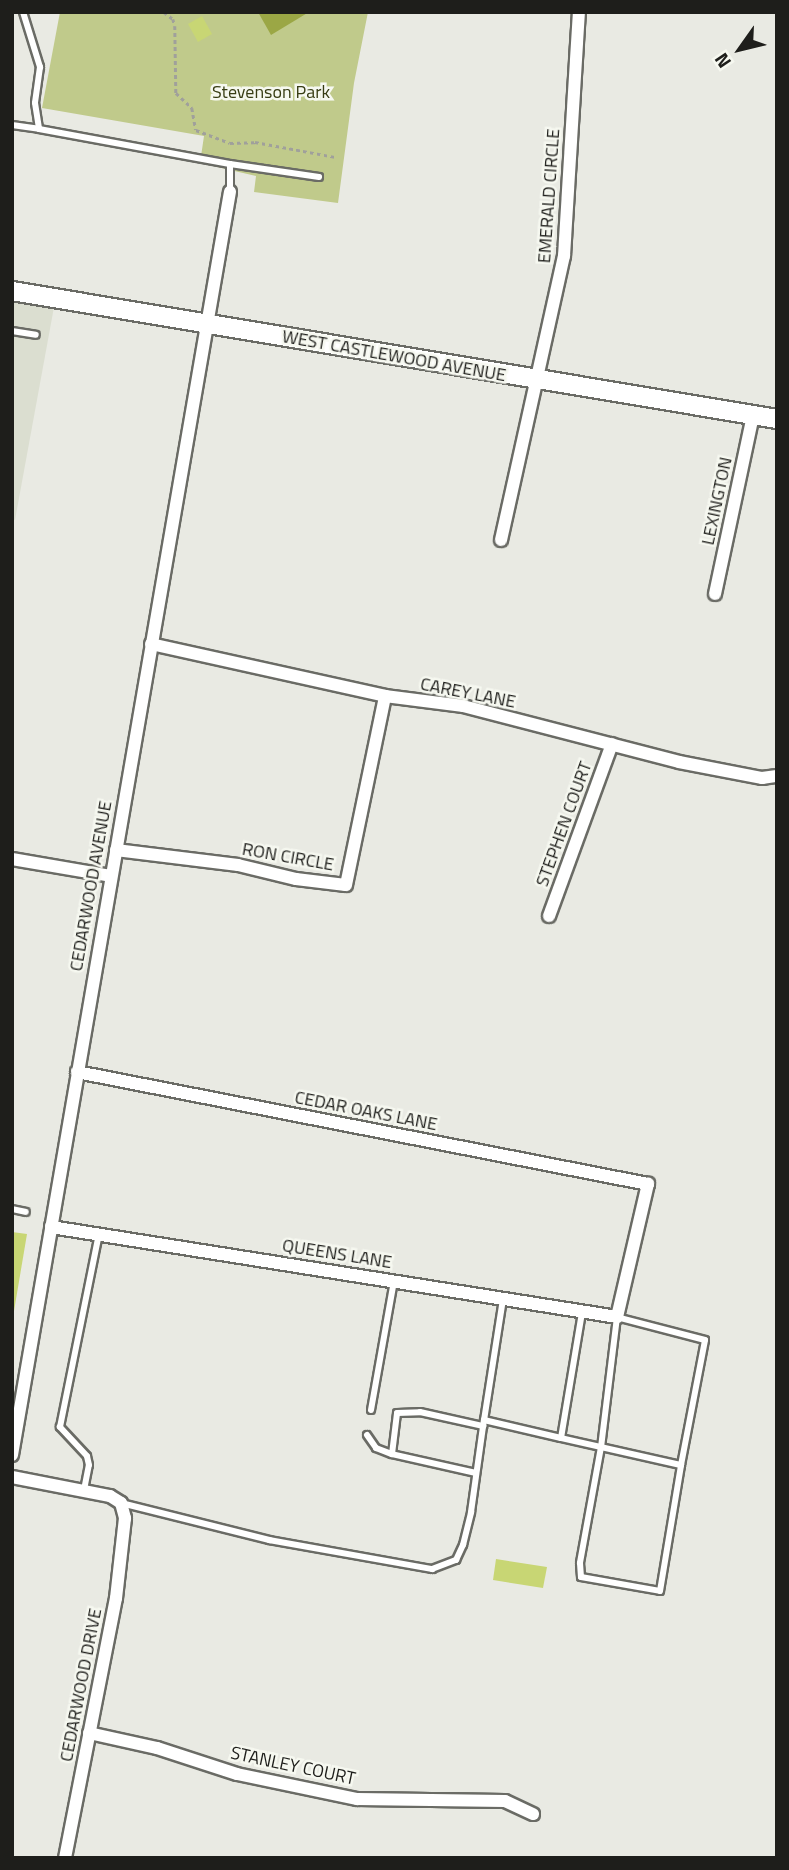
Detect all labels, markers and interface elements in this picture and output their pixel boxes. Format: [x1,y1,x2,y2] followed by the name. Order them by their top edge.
[705,14,775,84] north arrow
[706,47,738,75] text: N
[212,81,330,103] park label: Stevenson Park
[534,128,564,264] street label: EMERALD CIRCLE
[280,326,508,386] street label: WEST CASTLEWOOD AVENUE
[697,455,737,547] street label: LEXINGTON
[418,673,518,713] street label: CAREY LANE
[531,759,597,889] street label: STEPHEN COURT
[65,799,117,973] street label: CEDARWOOD AVENUE
[240,838,336,876] street label: RON CIRCLE
[293,1087,439,1135] street label: CEDAR OAKS LANE
[281,1235,393,1273] street label: QUEENS LANE
[56,1606,106,1764] street label: CEDARWOOD DRIVE
[229,1742,357,1790] street label: STANLEY COURT

